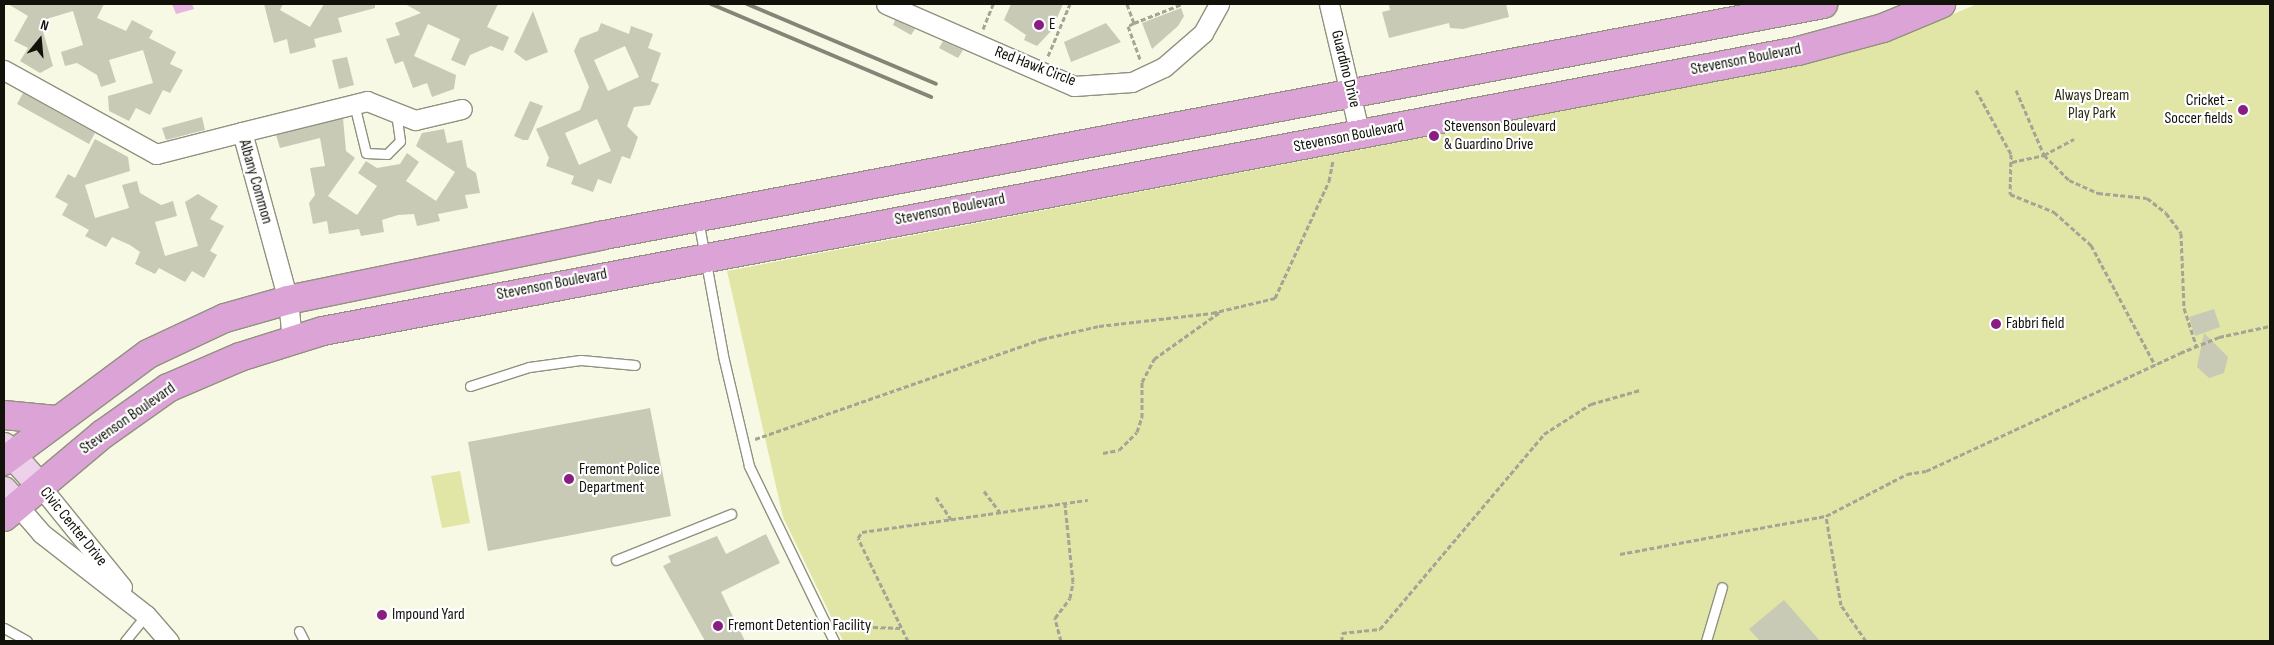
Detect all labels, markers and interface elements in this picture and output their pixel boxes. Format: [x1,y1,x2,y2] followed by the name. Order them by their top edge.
[15,15,65,65] north arrow
[1049,15,1056,35] place label: E
[38,16,51,34] text: N
[1033,19,1045,31] marker: E
[1326,28,1364,110] street label: Guardino Drive
[1689,40,1803,80] street label: Stevenson Boulevard
[992,43,1078,91] street label: Red Hawk Circle
[2055,86,2129,124] park label: Always Dream Play Park
[2164,91,2233,129] place label: Cricket - Soccer fields
[2237,104,2249,116] marker: Cricket - Soccer fields
[1292,117,1406,157] street label: Stevenson Boulevard
[1444,117,1556,155] place label: Stevenson Boulevard & Guardino Drive
[1428,130,1440,142] marker: Stevenson Boulevard & Guardino Drive
[234,138,276,226] street label: Albany Common
[893,190,1007,230] street label: Stevenson Boulevard
[495,265,609,305] street label: Stevenson Boulevard
[2006,314,2064,334] place label: Fabbri field
[1990,318,2002,330] marker: Fabbri field
[77,379,179,459] street label: Stevenson Boulevard
[579,460,660,498] place label: Fremont Police Department
[563,473,575,485] marker: Fremont Police Department
[35,484,111,570] street label: Civic Center Drive
[392,605,465,625] place label: Impound Yard
[376,609,388,621] marker: Impound Yard
[728,616,871,636] place label: Fremont Detention Facility
[712,620,724,632] marker: Fremont Detention Facility

